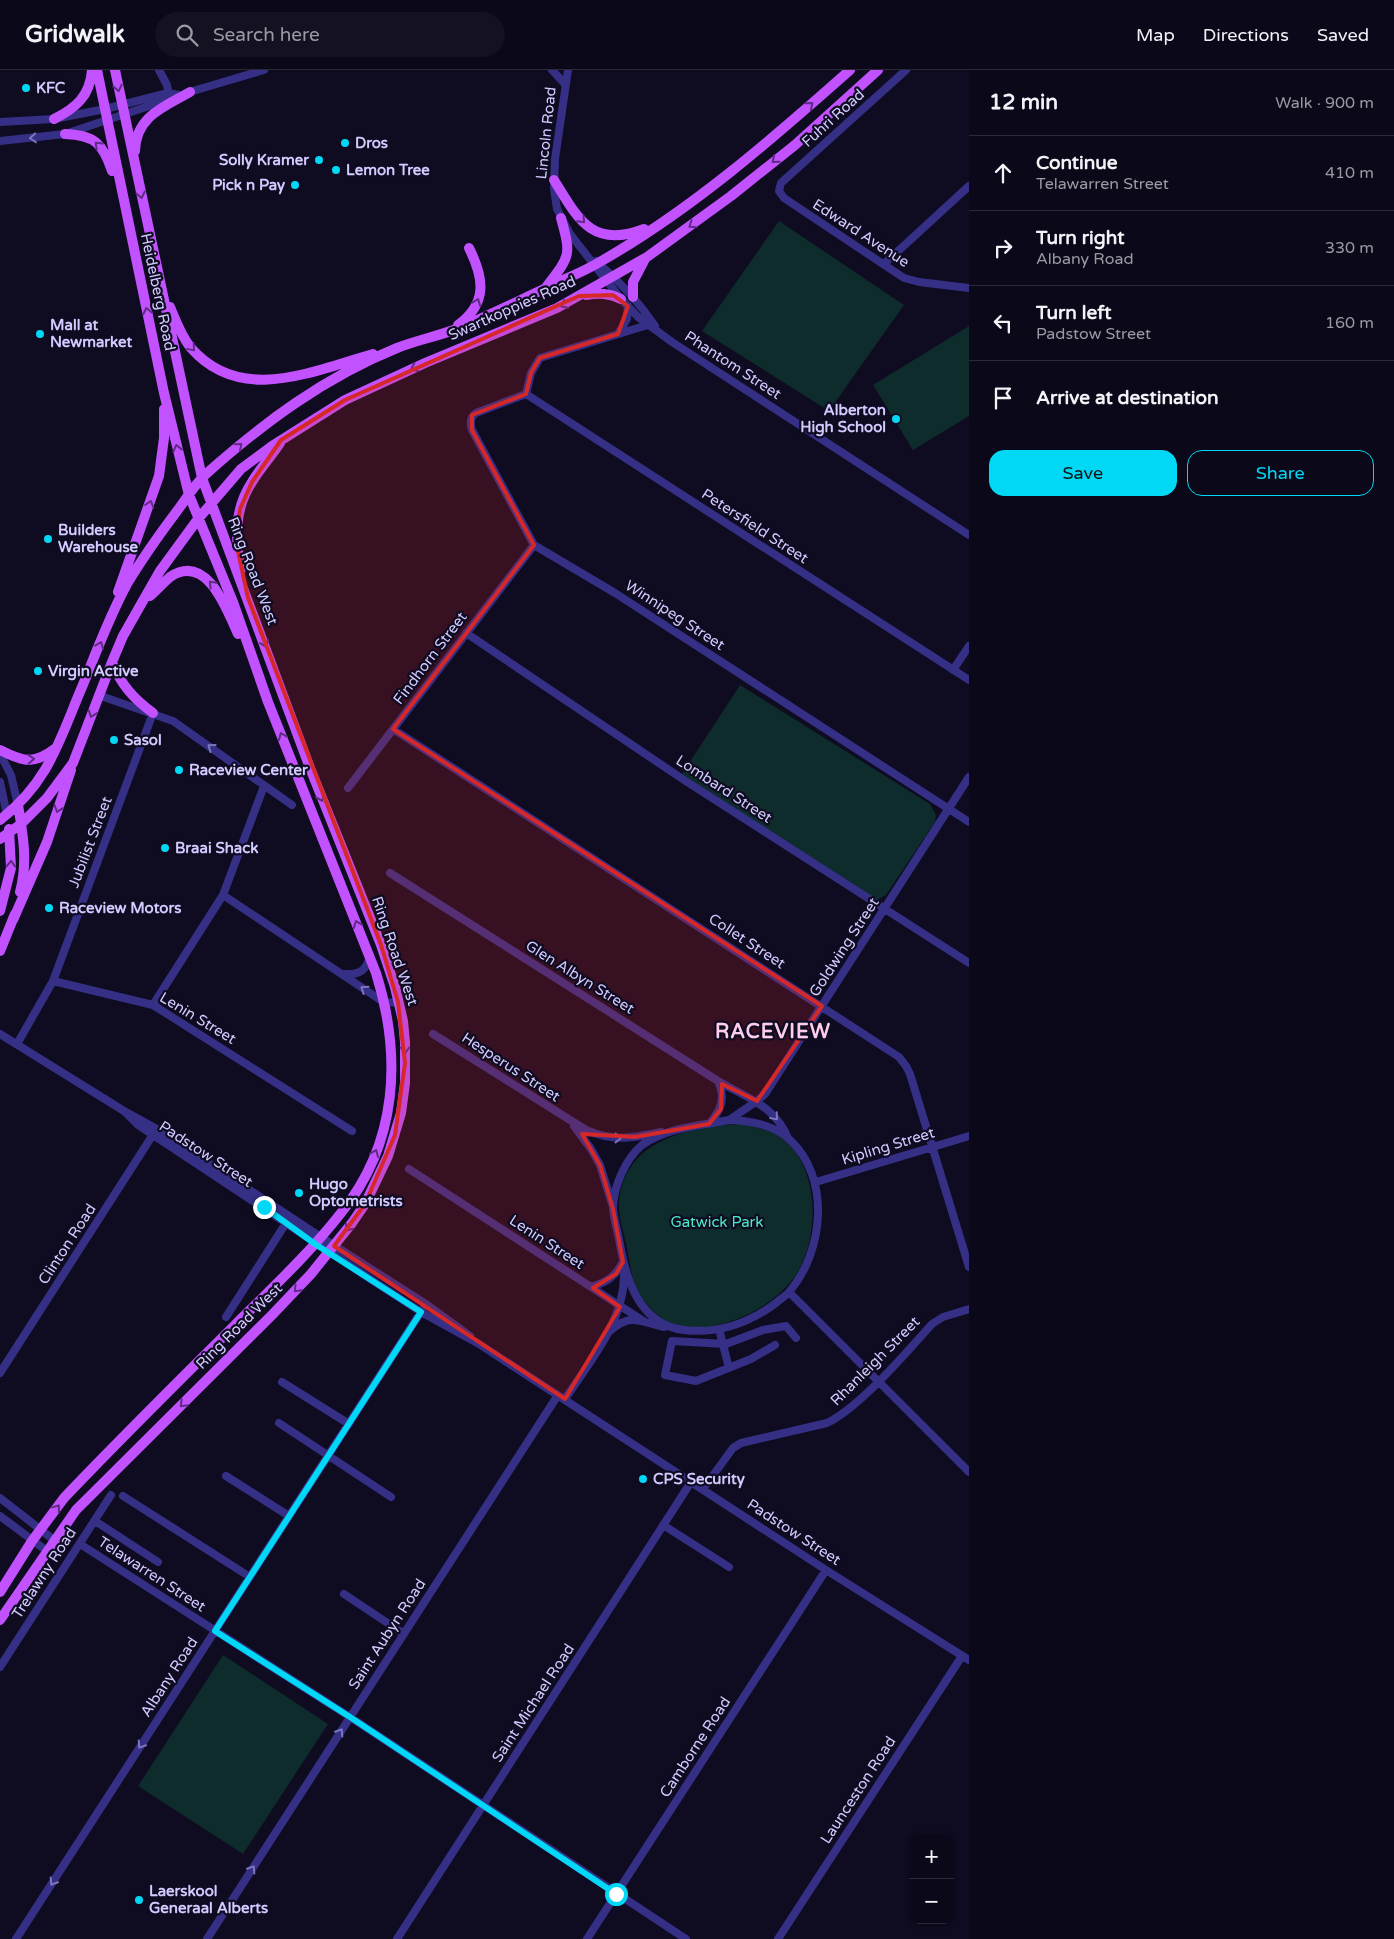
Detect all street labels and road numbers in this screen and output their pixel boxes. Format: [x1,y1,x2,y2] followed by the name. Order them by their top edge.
[798,85,868,151] street label: Fuhri Road
[532,86,560,180] street label: Lincoln Road
[809,195,913,271] street label: Edward Avenue
[137,232,179,352] street label: Heidelberg Road
[445,272,579,344] street label: Swartkoppies Road
[681,327,785,403] street label: Phantom Street
[698,485,812,567] street label: Petersfield Street
[224,514,282,628] street label: Ring Road West
[622,576,728,654] street label: Winnipeg Street
[389,608,471,708] street label: Findhorn Street
[672,751,776,827] street label: Lombard Street
[64,794,116,890] street label: Jubilist Street
[368,894,422,1008] street label: Ring Road West
[805,894,883,1000] street label: Goldwing Street
[705,910,789,973] street label: Collet Street
[522,936,638,1018] street label: Glen Albyn Street
[157,988,240,1048] street label: Lenin Street
[458,1029,564,1106] street label: Hesperus Street
[156,1117,256,1191] street label: Padstow Street
[839,1123,937,1169] street label: Kipling Street
[34,1200,100,1288] street label: Clinton Road
[506,1211,588,1273] street label: Lenin Street
[192,1279,286,1373] street label: Ring Road West
[827,1312,924,1409] street label: Rhanleigh Street
[744,1495,844,1569] street label: Padstow Street
[8,1524,80,1622] street label: Trelawny Road
[95,1533,209,1616] street label: Telawarren Street
[345,1575,429,1693] street label: Saint Aubyn Road
[137,1634,201,1720] street label: Albany Road
[488,1640,578,1766] street label: Saint Michael Road
[656,1693,734,1801] street label: Camborne Road
[817,1733,899,1847] street label: Launceston Road

